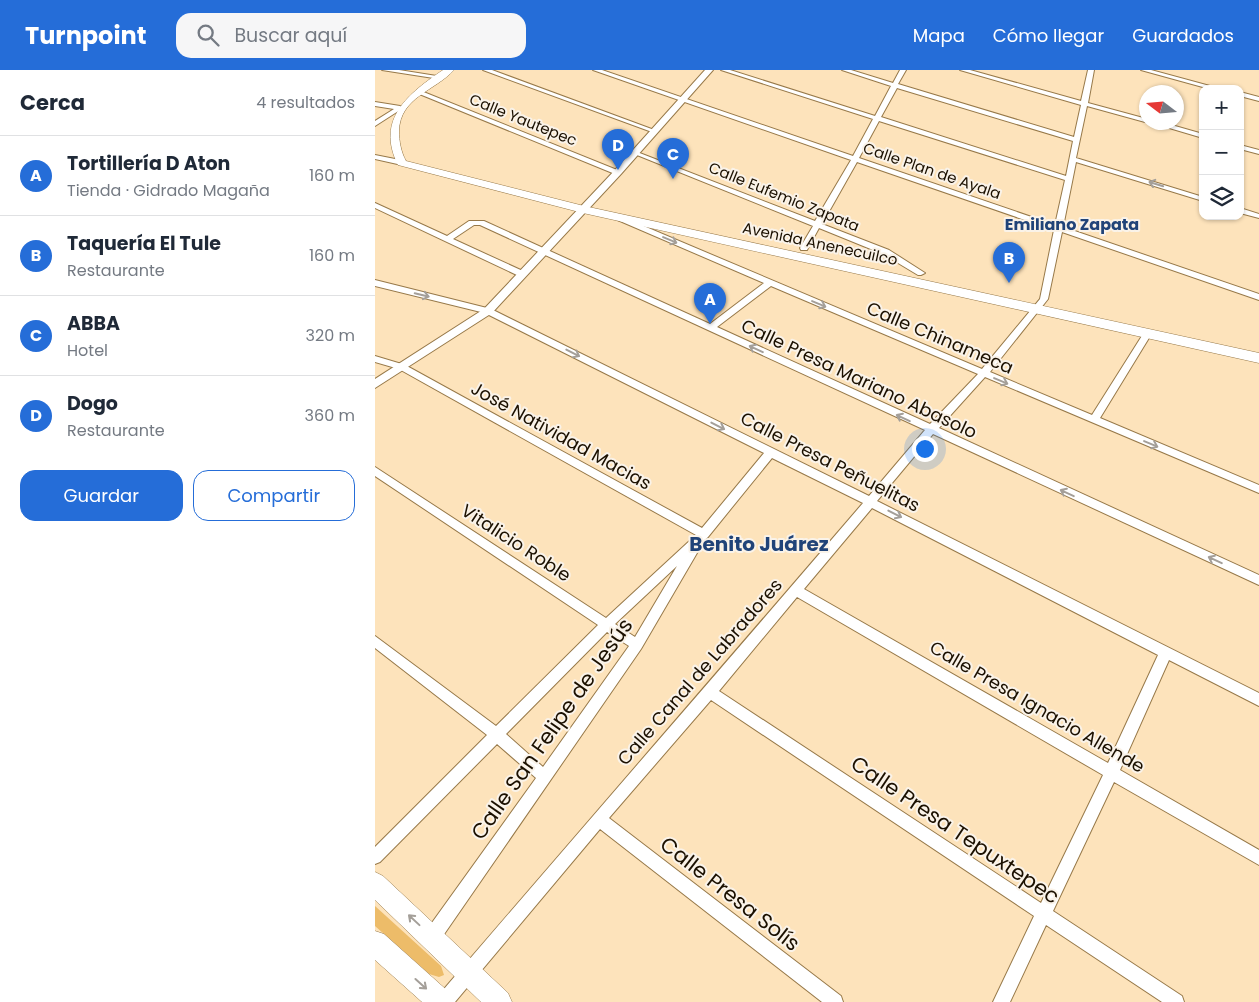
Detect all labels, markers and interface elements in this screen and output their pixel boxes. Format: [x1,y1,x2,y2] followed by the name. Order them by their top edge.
[176,13,526,58] search box
[25,19,146,52] text: Turnpoint
[194,21,222,49] icon: search
[234,22,347,49] text: Buscar aquí
[913,23,965,48] text: Mapa
[993,23,1104,48] text: Cómo llegar
[1132,23,1234,48] text: Guardados
[1139,85,1184,130] north arrow
[1199,85,1244,220] map controls
[1199,85,1244,130] button: +
[20,88,85,117] text: Cerca
[466,88,580,151] street label: Calle Yautepec
[256,91,355,114] text: 4 resultados
[602,129,634,170] pin: D
[1199,130,1244,175] button: −
[860,137,1004,204] street label: Calle Plan de Ayala
[657,138,689,179] pin: C
[67,150,230,177] text: Tortillería D Aton
[706,157,863,236] street label: Calle Eufemio Zapata
[30,164,42,187] text: A
[309,164,355,187] text: 160 m
[1199,175,1244,220] button: layers
[67,179,270,202] text: Tienda · Gidrado Magaña
[1149,179,1165,189] one-way arrow
[1005,213,1139,236] district label: Emiliano Zapata
[741,217,900,270] street label: Avenida Anenecuilco
[67,230,221,257] text: Taquería El Tule
[662,236,677,246] one-way arrow
[993,242,1025,283] pin: B
[31,244,41,267] text: B
[309,244,355,267] text: 160 m
[67,259,165,282] text: Restaurante
[694,283,726,324] pin: A
[414,291,430,300] one-way arrow
[863,295,1017,380] street label: Calle Chinameca
[811,300,826,309] one-way arrow
[67,310,120,337] text: ABBA
[737,313,981,444] street label: Calle Presa Mariano Abasolo
[30,324,42,347] text: C
[306,324,355,347] text: 320 m
[67,339,108,362] text: Hotel
[749,344,764,353] one-way arrow
[565,349,580,358] one-way arrow
[467,376,656,496] street label: José Natividad Macias
[993,377,1008,387] one-way arrow
[67,390,118,417] text: Dogo
[30,404,42,427] text: D
[305,404,355,427] text: 360 m
[736,405,924,518] street label: Calle Presa Peñuelitas
[896,412,911,422] one-way arrow
[67,419,165,442] text: Restaurante
[710,422,725,431] one-way arrow
[912,436,938,462] your location
[1143,439,1158,449] one-way arrow
[20,470,183,521] button: Guardar
[193,470,355,521] button: Compartir
[1060,487,1075,497] one-way arrow
[457,498,576,587] street label: Vitalicio Roble
[887,510,902,519] one-way arrow
[689,530,829,558] district label: Benito Juárez
[1208,555,1223,564] one-way arrow
[611,573,788,770] street label: Calle Canal de Labradores
[464,612,639,845] street label: Calle San Felipe de Jesús
[925,635,1149,779] street label: Calle Presa Ignacio Allende
[845,749,1065,910] street label: Calle Presa Tepuxtepec
[654,830,806,957] street label: Calle Presa Solís
[407,914,420,926] one-way arrow
[414,978,427,990] one-way arrow

